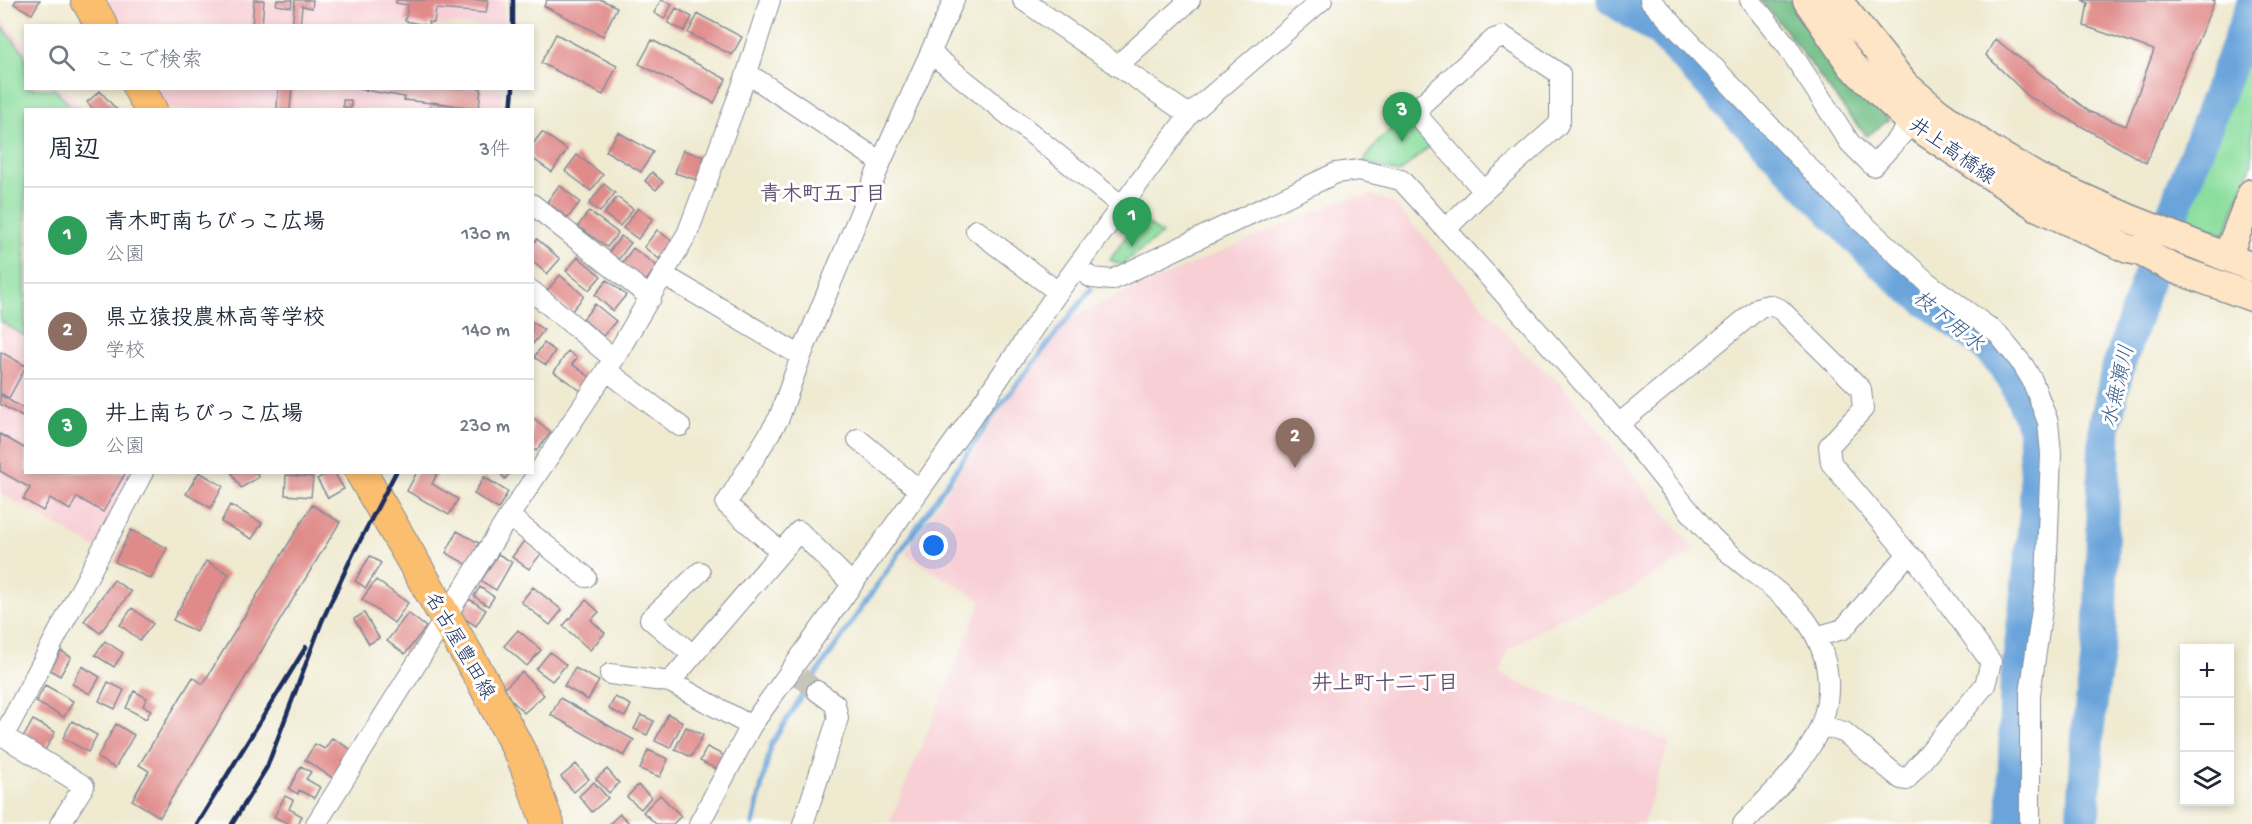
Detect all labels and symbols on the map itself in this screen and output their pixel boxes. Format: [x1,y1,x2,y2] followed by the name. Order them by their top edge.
[1382,92,1422,142] pin: 3
[1903,113,2000,191] street label: 井上高橋線
[760,182,886,209] district label: 青木町五丁目
[1112,198,1152,247] pin: 1
[1906,286,1988,359] water label: 枝下用水
[2098,343,2142,431] water label: 水無瀬川
[1276,418,1314,468] pin: 2
[919,531,948,560] your location
[418,588,500,704] street label: 名古屋豊田線
[1312,671,1459,698] district label: 井上町十二丁目

